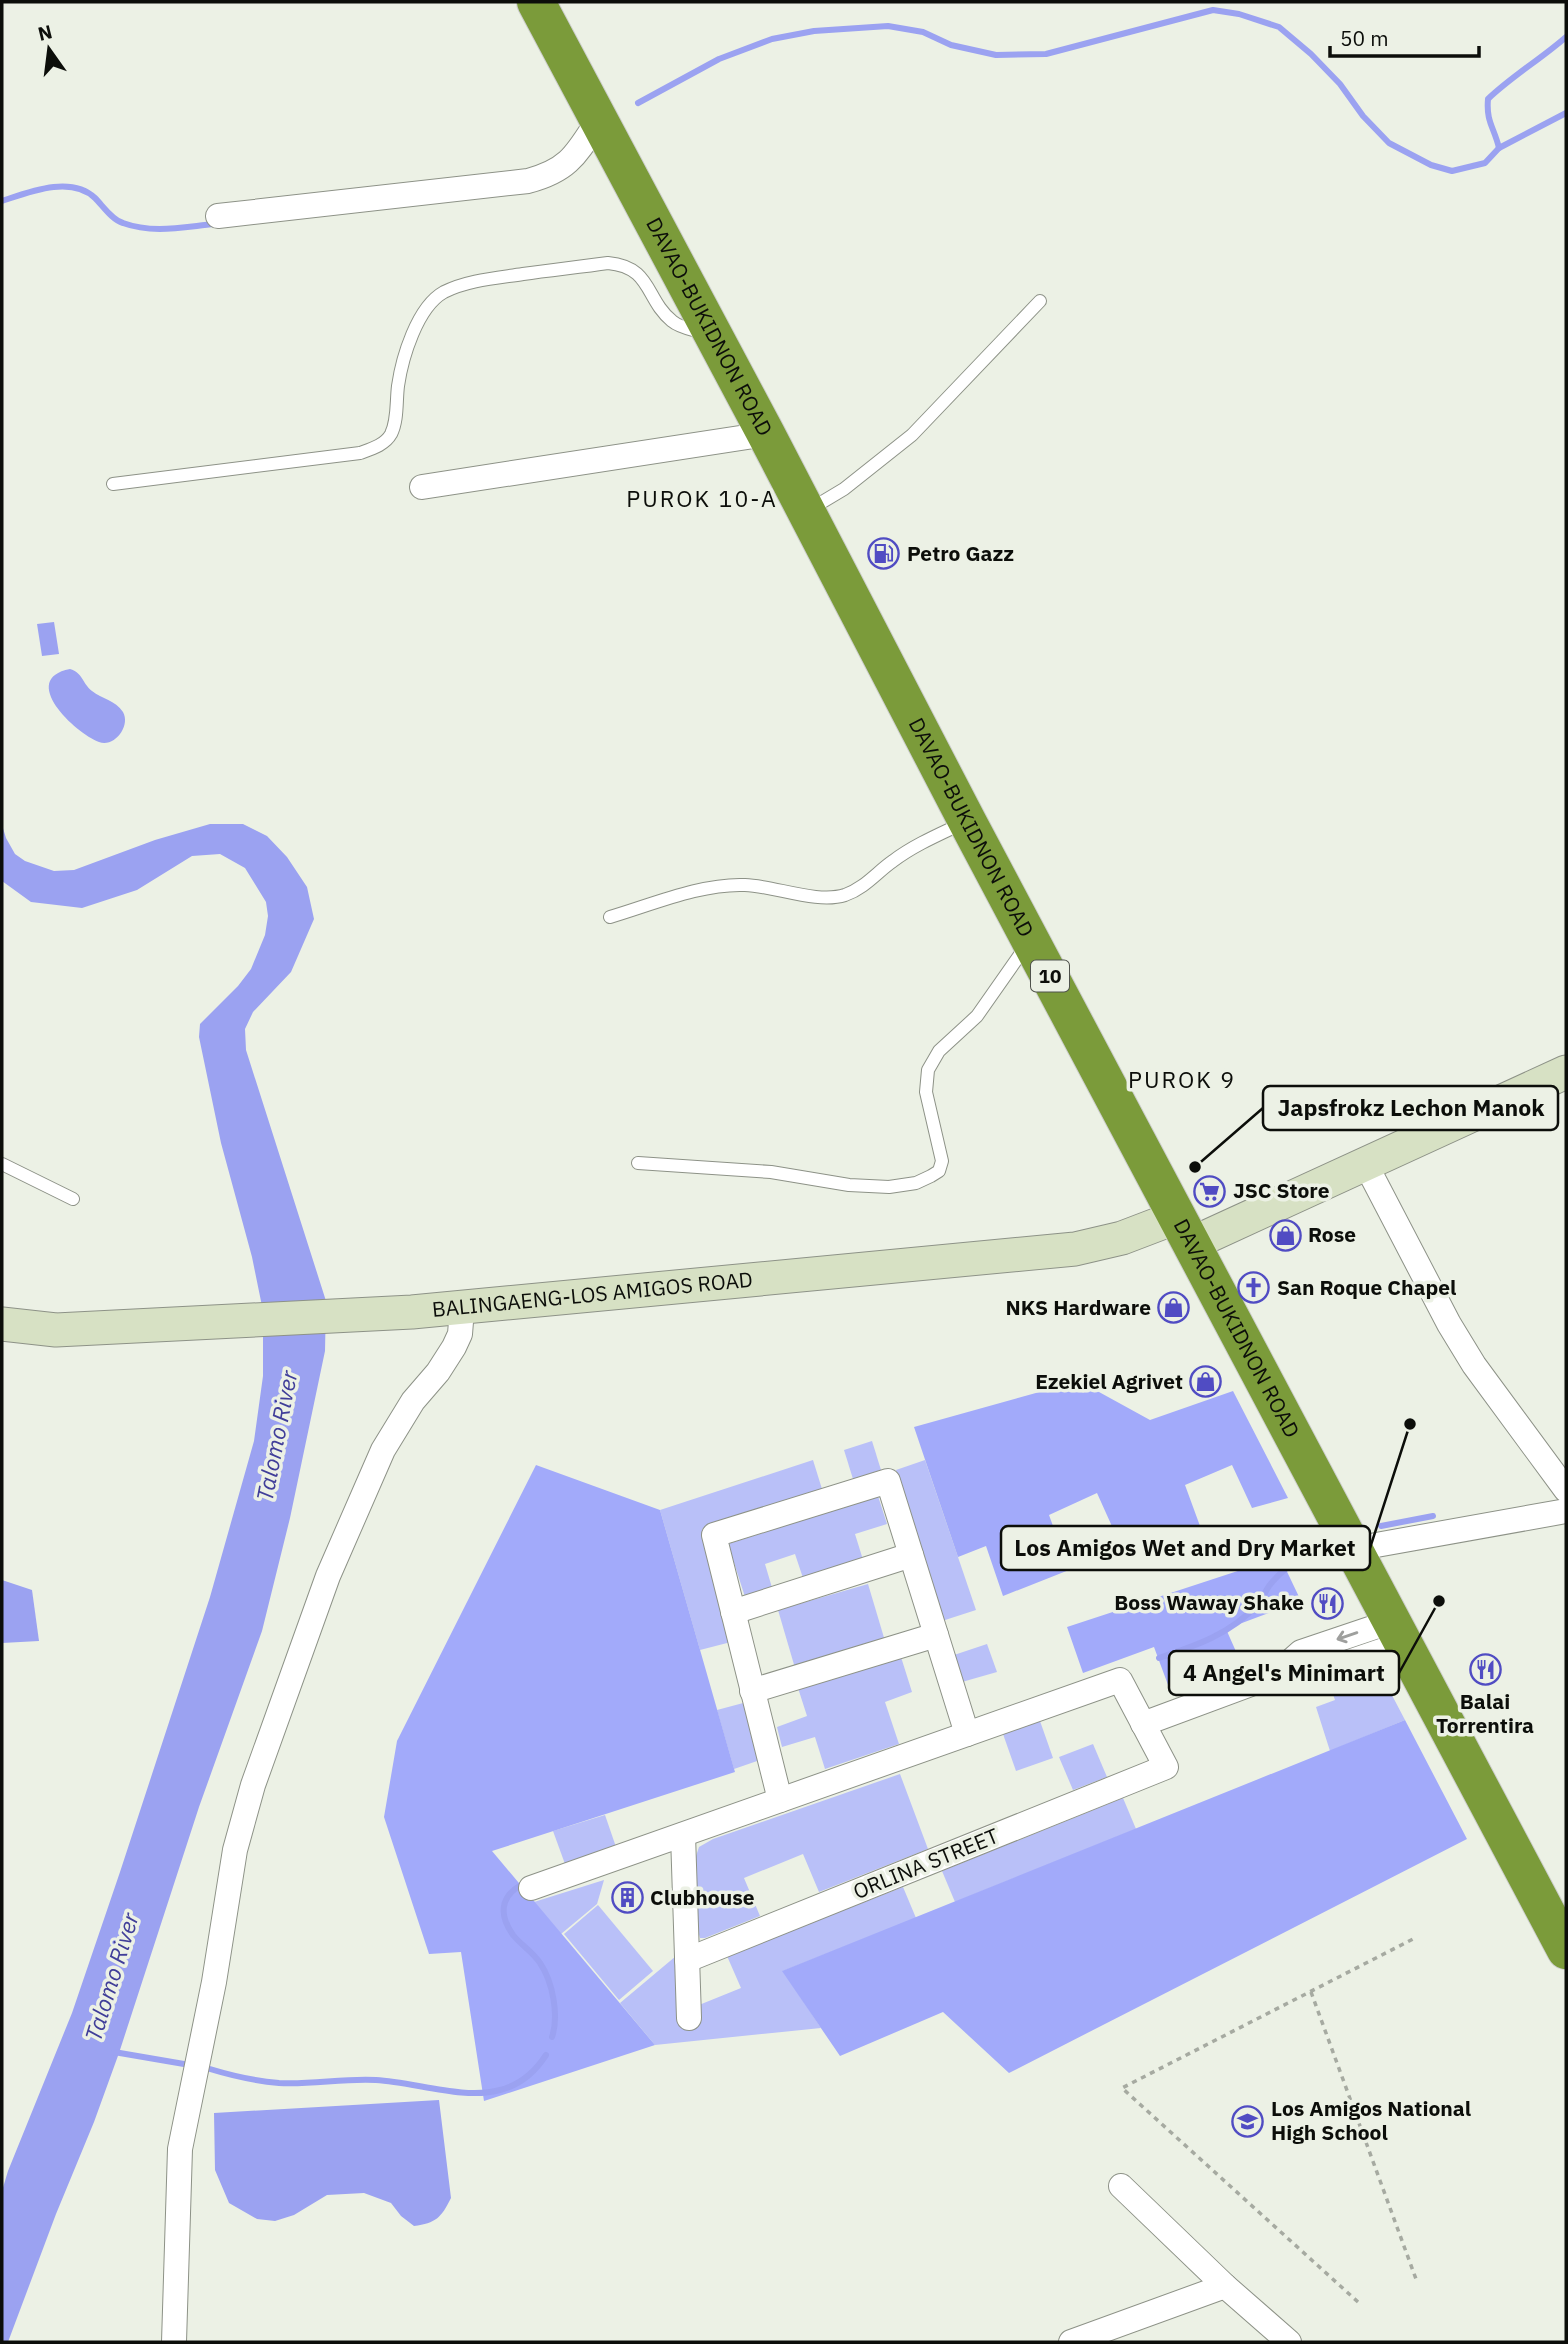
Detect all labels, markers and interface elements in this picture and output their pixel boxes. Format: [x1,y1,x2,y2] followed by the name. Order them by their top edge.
[14,14,84,84] north arrow
[1330,14,1479,58] scale bar
[35,19,54,46] text: N
[1340,24,1389,52] text: 50 m
[640,212,779,441] street label: DAVAO-BUKIDNON ROAD
[626,483,778,513] district label: PUROK 10-A
[867,537,901,571] fuel station icon: Petro Gazz
[907,539,1014,567] place label: Petro Gazz
[903,713,1041,941] street label: DAVAO-BUKIDNON ROAD
[1031,960,1069,992] road number: 10
[1128,1064,1236,1094] district label: PUROK 9
[1263,1086,1558,1130] callout: Japsfrokz Lechon Manok
[1278,1092,1545,1122] text: Japsfrokz Lechon Manok
[1193,1174,1227,1208] supermarket icon: JSC Store
[1233,1176,1330,1204] place label: JSC Store
[1168,1214,1307,1442] street label: DAVAO-BUKIDNON ROAD
[1268,1218,1302,1252] shop icon: Rose
[1308,1220,1356,1248] place label: Rose
[431,1265,754,1323] street label: BALINGAENG-LOS AMIGOS ROAD
[1237,1271,1271,1305] church icon: San Roque Chapel
[1277,1273,1456,1301] place label: San Roque Chapel
[1157,1291,1191,1325] shop icon: NKS Hardware
[1006,1293,1151,1321] place label: NKS Hardware
[1189,1365,1223,1399] shop icon: Ezekiel Agrivet
[249,1367,304,1504] water label: Talomo River
[1035,1367,1183,1395] place label: Ezekiel Agrivet
[1001,1526,1370,1570] callout: Los Amigos Wet and Dry Market
[1014,1532,1356,1562] text: Los Amigos Wet and Dry Market
[1310,1586,1344,1620] restaurant icon: Boss Waway Shake
[1114,1588,1304,1616] place label: Boss Waway Shake
[1336,1631,1358,1644] one-way arrow
[1169,1651,1399,1695] callout: 4 Angel's Minimart
[1468,1653,1502,1687] restaurant icon: Balai Torrentira
[1183,1657,1385,1687] text: 4 Angel's Minimart
[1436,1687,1534,1739] place label: Balai Torrentira
[849,1821,1002,1905] street label: ORLINA STREET
[610,1881,644,1915] building icon: Clubhouse
[650,1883,755,1911] place label: Clubhouse
[77,1908,145,2044] water label: Talomo River
[1271,2094,1471,2146] place label: Los Amigos National High School
[1231,2104,1265,2138] school or university icon: Los Amigos National High School

